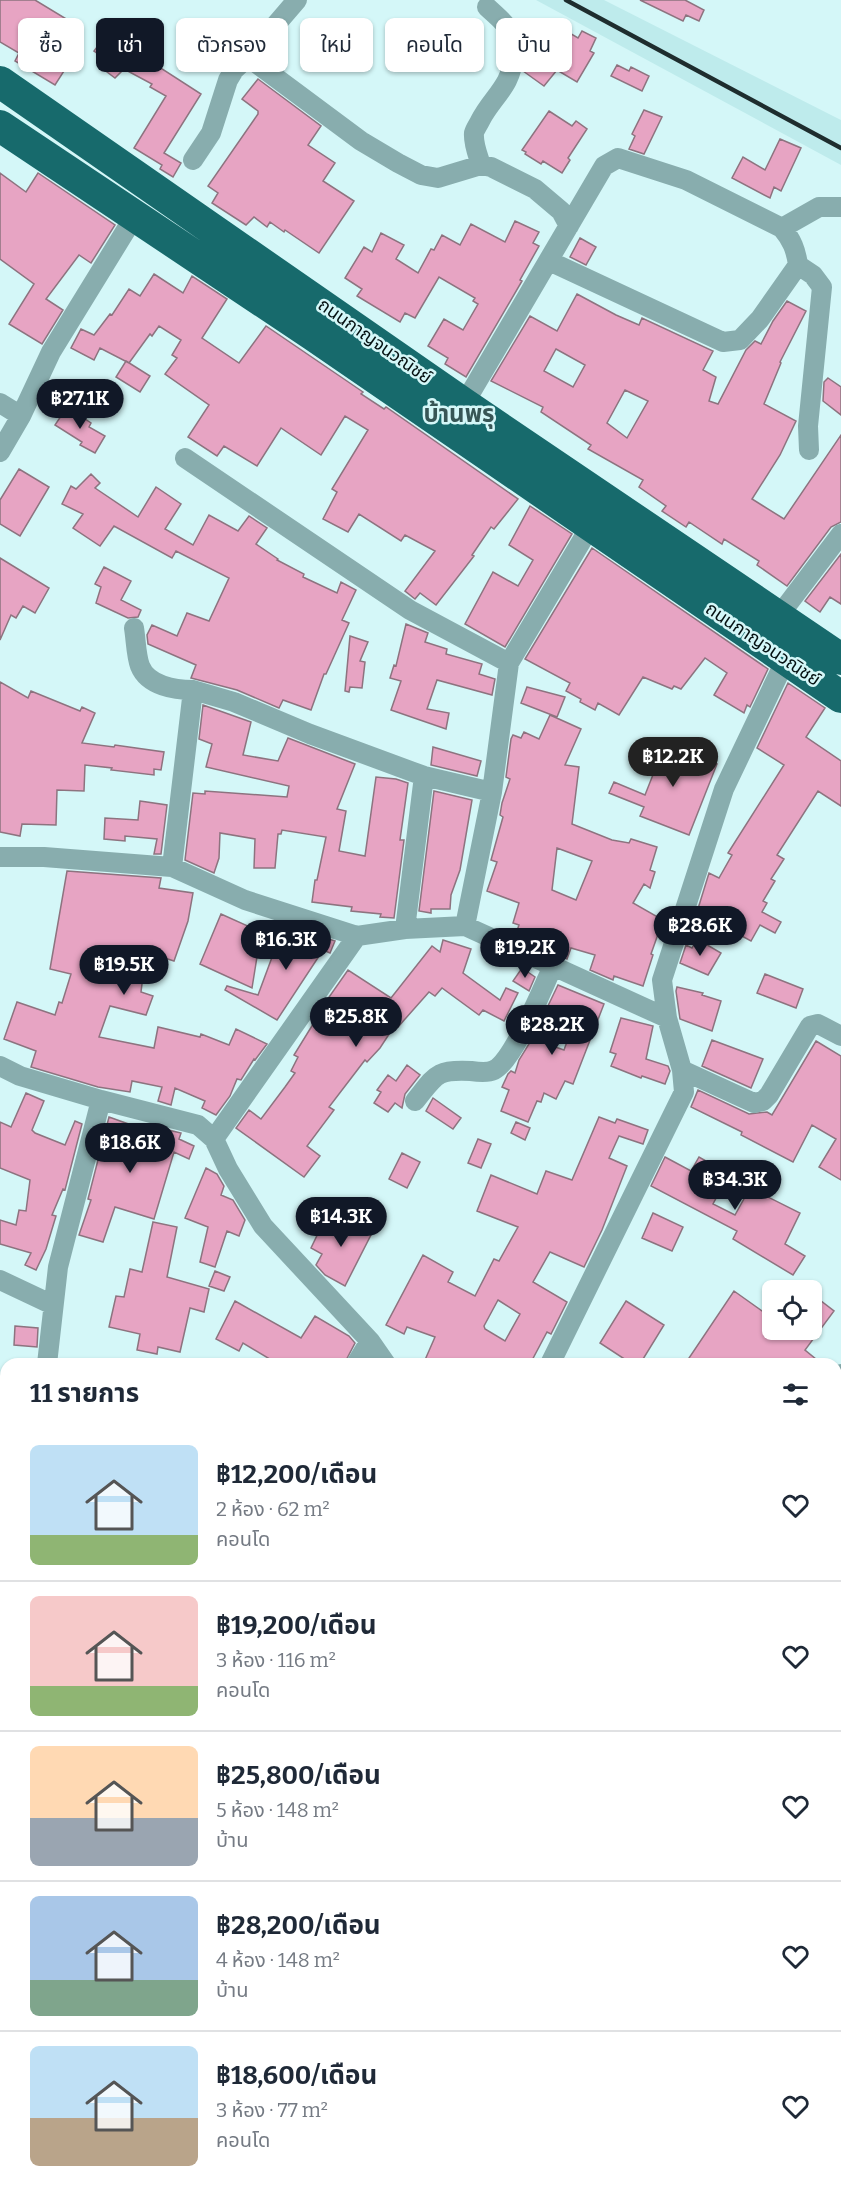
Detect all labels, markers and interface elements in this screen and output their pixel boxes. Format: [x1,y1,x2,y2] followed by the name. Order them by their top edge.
[18,18,84,72] chip: ซื้อ
[96,18,164,72] chip: เช่า
[176,18,288,72] chip: ตัวกรอง
[300,18,373,72] chip: ใหม่
[385,18,484,72] chip: คอนโด
[496,18,572,72] chip: บ้าน
[314,294,436,388] street label: ถนนกาญจนวณิชย์
[31,379,129,430] pin: ฿27.1K
[51,386,109,410] text: ฿27.1K
[423,400,495,429] district label: บ้านพรุ
[701,597,825,691] street label: ถนนกาญจนวณิชย์
[624,737,722,788] pin: ฿12.2K
[642,744,704,768] text: ฿12.2K
[651,906,749,957] pin: ฿28.6K
[668,913,732,937] text: ฿28.6K
[237,920,335,971] pin: ฿16.3K
[255,927,317,951] text: ฿16.3K
[476,928,574,979] pin: ฿19.2K
[494,935,556,959] text: ฿19.2K
[75,945,173,996] pin: ฿19.5K
[94,952,154,976] text: ฿19.5K
[307,997,405,1048] pin: ฿25.8K
[324,1004,388,1028] text: ฿25.8K
[503,1005,601,1056] pin: ฿28.2K
[520,1012,584,1036] text: ฿28.2K
[81,1123,179,1174] pin: ฿18.6K
[99,1130,161,1154] text: ฿18.6K
[686,1160,784,1211] pin: ฿34.3K
[702,1167,768,1191] text: ฿34.3K
[292,1197,390,1248] pin: ฿14.3K
[310,1204,372,1228] text: ฿14.3K
[762,1280,822,1340] map controls
[762,1280,822,1340] button: locate
[30,1378,139,1409] text: 11 รายการ
[779,1378,812,1411] icon: filters
[216,1459,377,1490] text: ฿12,200/เดือน
[78,1469,150,1541] icon: home
[779,1489,812,1522] icon: heart
[216,1497,330,1521] text: 2 ห้อง · 62 m²
[216,1527,270,1551] text: คอนโด
[216,1610,377,1641] text: ฿19,200/เดือน
[78,1620,150,1692] icon: home
[779,1640,812,1673] icon: heart
[216,1648,336,1672] text: 3 ห้อง · 116 m²
[216,1678,270,1702] text: คอนโด
[216,1760,381,1791] text: ฿25,800/เดือน
[78,1770,150,1842] icon: home
[779,1790,812,1823] icon: heart
[216,1798,339,1822] text: 5 ห้อง · 148 m²
[216,1828,248,1852] text: บ้าน
[216,1910,381,1941] text: ฿28,200/เดือน
[78,1920,150,1992] icon: home
[779,1940,812,1973] icon: heart
[216,1948,340,1972] text: 4 ห้อง · 148 m²
[216,1978,248,2002] text: บ้าน
[216,2060,377,2091] text: ฿18,600/เดือน
[78,2070,150,2142] icon: home
[779,2090,812,2123] icon: heart
[216,2098,328,2122] text: 3 ห้อง · 77 m²
[216,2128,270,2152] text: คอนโด

